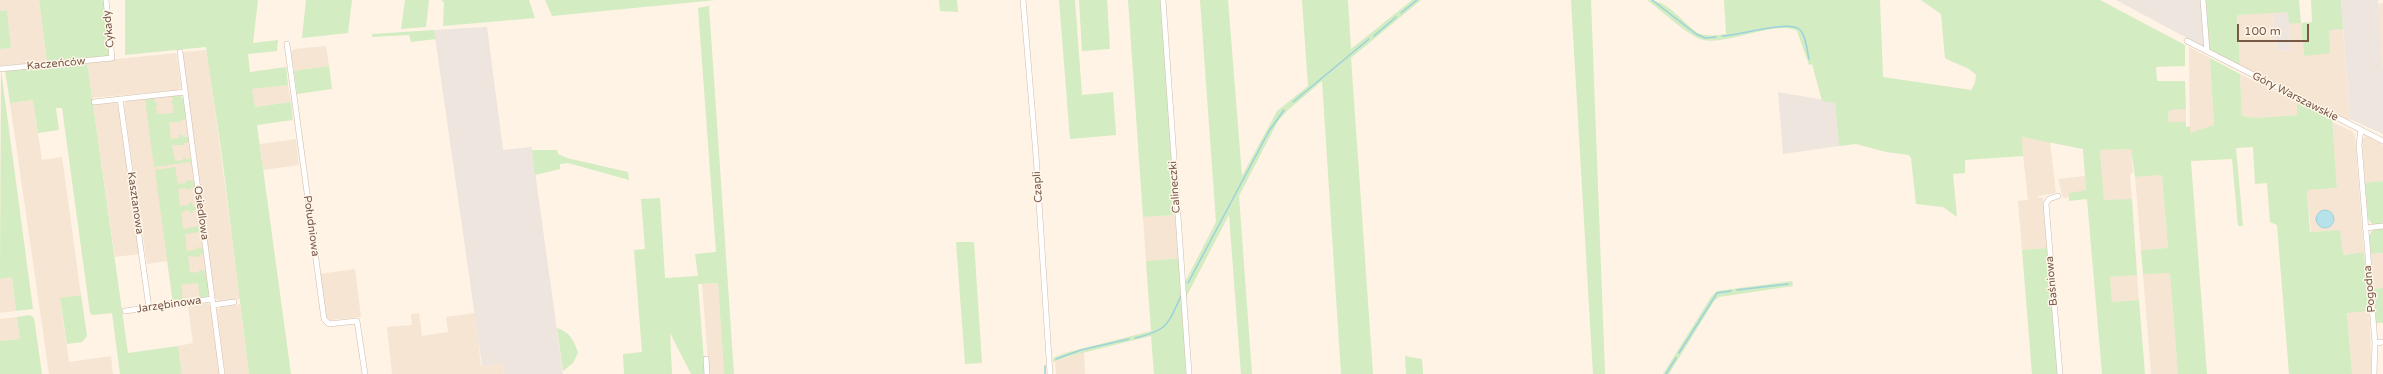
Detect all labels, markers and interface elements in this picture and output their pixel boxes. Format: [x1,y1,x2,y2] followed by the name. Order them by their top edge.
[100,9,118,49] street label: Cykady
[2239,16,2311,42] scale bar
[2244,24,2281,38] text: 100 m
[26,55,86,73] street label: Kaczeńców
[2250,70,2340,124] street label: Góry Warszawskie
[1167,160,1183,214] street label: Calineczki
[124,171,146,235] street label: Kasztanowa
[1030,171,1046,203] street label: Czapli
[191,185,211,241] street label: Osiedlowa
[300,195,322,257] street label: Południowa
[2043,256,2061,306] street label: Baśniowa
[2361,265,2379,313] street label: Pogodna
[136,294,202,316] street label: Jarzębinowa

